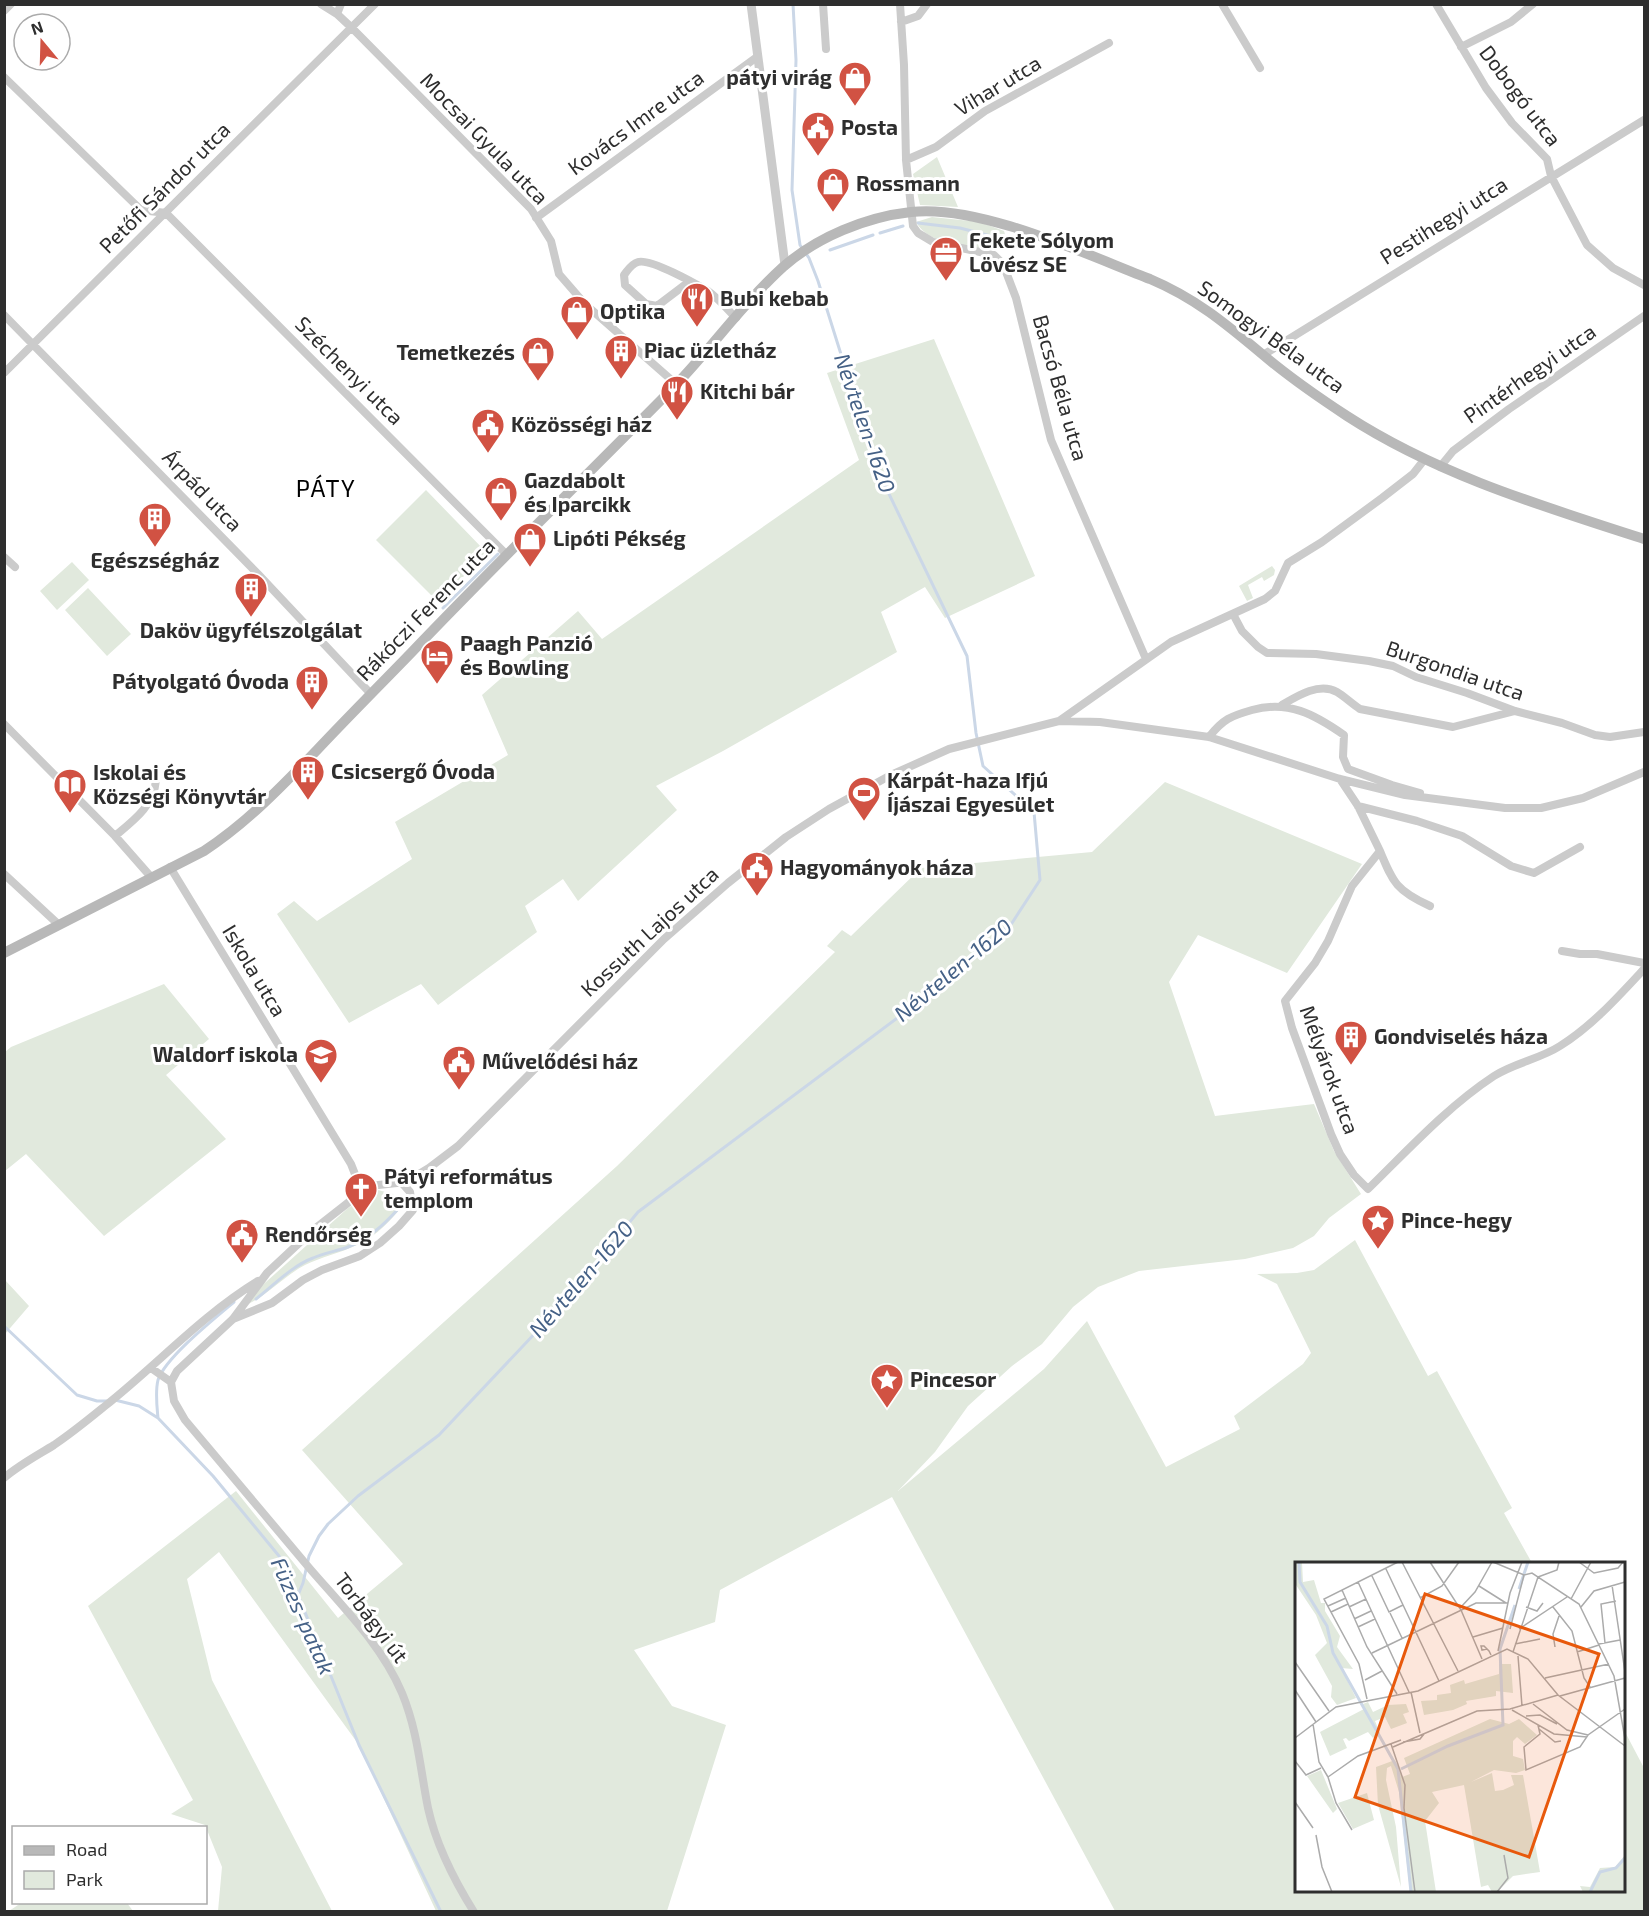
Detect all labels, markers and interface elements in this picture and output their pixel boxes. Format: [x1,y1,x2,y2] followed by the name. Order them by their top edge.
[12,12,72,72] north arrow
[28,16,46,38] text: N
[1475,40,1567,150] street label: Dobogó utca
[950,49,1045,120] street label: Vihar utca
[837,60,873,107] shop icon: pátyi virág
[562,64,708,179] street label: Kovács Imre utca
[726,64,832,90] place label: pátyi virág
[416,67,554,209] street label: Mocsai Gyula utca
[800,110,836,157] public building icon: Posta
[841,114,898,139] place label: Posta
[93,116,235,258] street label: Petőfi Sándor utca
[815,166,851,213] shop icon: Rossmann
[856,170,960,195] place label: Rossmann
[1375,171,1511,269] street label: Pestihegyi utca
[969,227,1114,276] place label: Fekete Sólyom Lövész SE
[928,235,964,282] office icon: Fekete Sólyom Lövész SE
[1194,274,1350,397] street label: Somogyi Béla utca
[679,281,715,328] restaurant icon: Bubi kebab
[720,285,829,310] place label: Bubi kebab
[559,294,595,341] shop icon: Optika
[600,298,665,323] place label: Optika
[291,311,409,429] street label: Széchenyi utca
[1029,312,1094,463] street label: Bacsó Béla utca
[1458,318,1600,428] street label: Pintérhegyi utca
[603,333,639,380] building icon: Piac üzletház
[520,335,556,382] shop icon: Temetkezés
[644,337,776,362] place label: Piac üzletház
[396,339,515,364] place label: Temetkezés
[830,350,902,496] water label: Névtelen-1620
[659,374,695,421] restaurant icon: Kitchi bár
[700,378,795,403] place label: Kitchi bár
[470,407,506,454] public building icon: Közösségi ház
[511,411,652,436] place label: Közösségi ház
[158,444,248,536] street label: Árpád utca
[524,467,631,516] place label: Gazdabolt és Iparcikk
[296,473,356,502] district label: PÁTY
[483,475,519,522] shop icon: Gazdabolt és Iparcikk
[137,501,173,548] building icon: Egészségház
[512,521,548,568] shop icon: Lipóti Pékség
[553,525,686,550] place label: Lipóti Pékség
[351,533,499,685] street label: Rákóczi Ferenc utca
[90,547,220,572] place label: Egészségház
[233,571,269,618] building icon: Daköv ügyfélszolgálat
[140,617,363,643] place label: Daköv ügyfélszolgálat
[460,630,593,679] place label: Paagh Panzió és Bowling
[1383,634,1528,705] street label: Burgondia utca
[419,638,455,685] hotel icon: Paagh Panzió és Bowling
[294,664,330,711] building icon: Pátyolgató Óvoda
[112,668,289,694] place label: Pátyolgató Óvoda
[290,754,326,801] building icon: Csicsergő Óvoda
[331,758,495,783] place label: Csicsergő Óvoda
[93,759,266,809] place label: Iskolai és Községi Könyvtár
[52,767,88,814] library icon: Iskolai és Községi Könyvtár
[887,767,1055,817] place label: Kárpát-haza Ifjú Íjászai Egyesület
[846,775,882,822] sports icon: Kárpát-haza Ifjú Íjászai Egyesület
[739,850,775,897] public building icon: Hagyományok háza
[780,854,974,880] place label: Hagyományok háza
[575,861,724,1002] street label: Kossuth Lajos utca
[888,912,1017,1026] water label: Névtelen-1620
[218,920,292,1021] street label: Iskola utca
[1296,1002,1365,1137] street label: Mélyárok utca
[1333,1019,1369,1066] building icon: Gondviselés háza
[1374,1023,1548,1048] place label: Gondviselés háza
[303,1037,339,1084] school or university icon: Waldorf iskola
[153,1041,298,1066] place label: Waldorf iskola
[441,1044,477,1091] public building icon: Művelődési ház
[482,1048,638,1073] place label: Művelődési ház
[384,1163,553,1212] place label: Pátyi református templom
[343,1171,379,1218] church icon: Pátyi református templom
[1360,1203,1396,1250] place icon: Pince-hegy
[1401,1207,1512,1233] place label: Pince-hegy
[523,1215,638,1342] water label: Névtelen-1620
[224,1217,260,1264] public building icon: Rendőrség
[265,1221,372,1246] place label: Rendőrség
[869,1362,905,1409] place icon: Pincesor
[910,1366,996,1391] place label: Pincesor
[267,1553,341,1678] water label: Füzes-patak
[1295,1562,1625,1892] inset map
[330,1567,414,1667] street label: Torbágyi út
[12,1826,207,1904] legend
[66,1838,107,1860] text: Road
[66,1868,103,1890] text: Park

